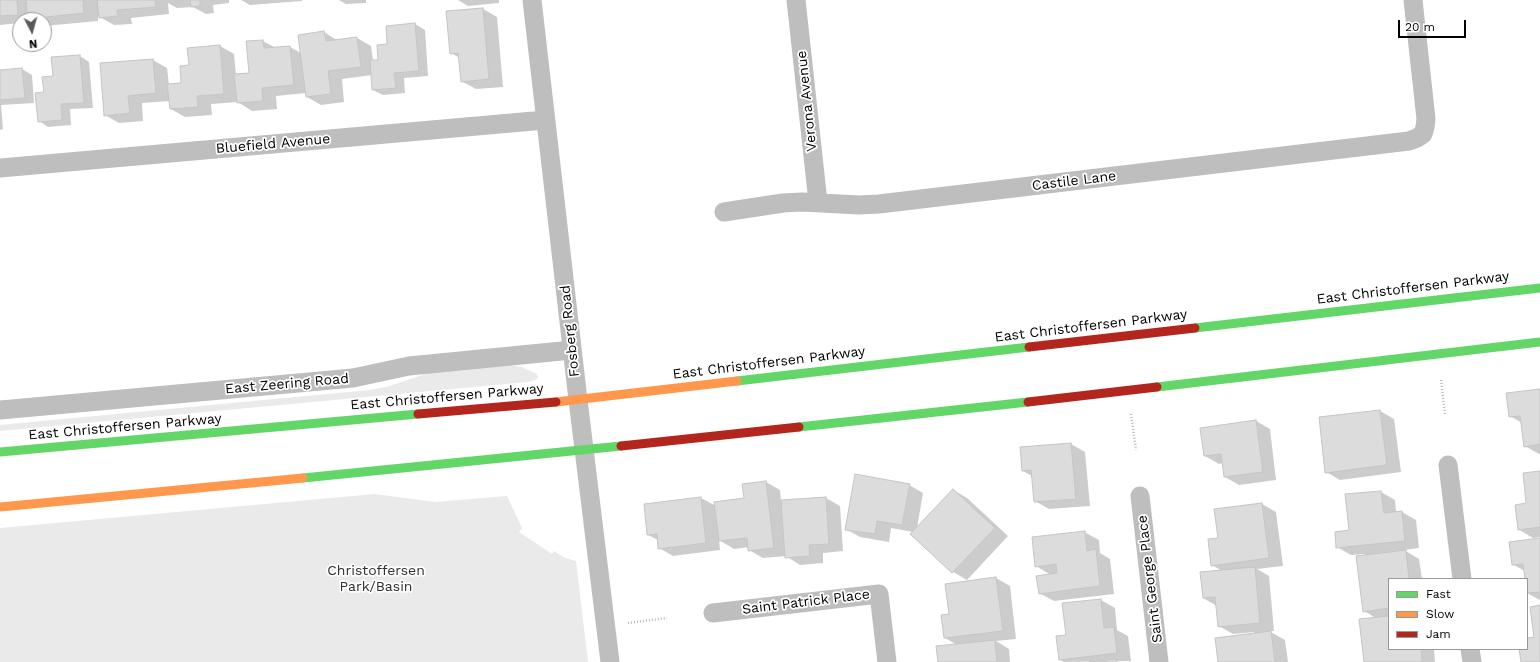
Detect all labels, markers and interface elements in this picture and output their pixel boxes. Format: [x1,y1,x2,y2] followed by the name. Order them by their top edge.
[12,12,52,52] north arrow
[1400,12,1468,38] scale bar
[1405,20,1435,34] text: 20 m
[28,37,38,50] text: N
[793,50,821,152] street label: Verona Avenue
[215,131,331,157] street label: Bluefield Avenue
[1031,168,1117,194] street label: Castile Lane
[1316,268,1510,308] street label: East Christoffersen Parkway
[557,284,583,378] street label: Fosberg Road
[994,306,1188,346] street label: East Christoffersen Parkway
[672,343,866,383] street label: East Christoffersen Parkway
[224,370,350,398] street label: East Zeering Road
[350,380,544,414] street label: East Christoffersen Parkway
[28,410,222,444] street label: East Christoffersen Parkway
[1134,514,1166,644] street label: Saint George Place
[327,563,425,596] park label: Christoffersen Park/Basin
[1388,578,1528,650] legend
[741,586,871,618] street label: Saint Patrick Place
[1426,587,1451,601] text: Fast
[1426,607,1454,621] text: Slow
[1426,627,1451,641] text: Jam

